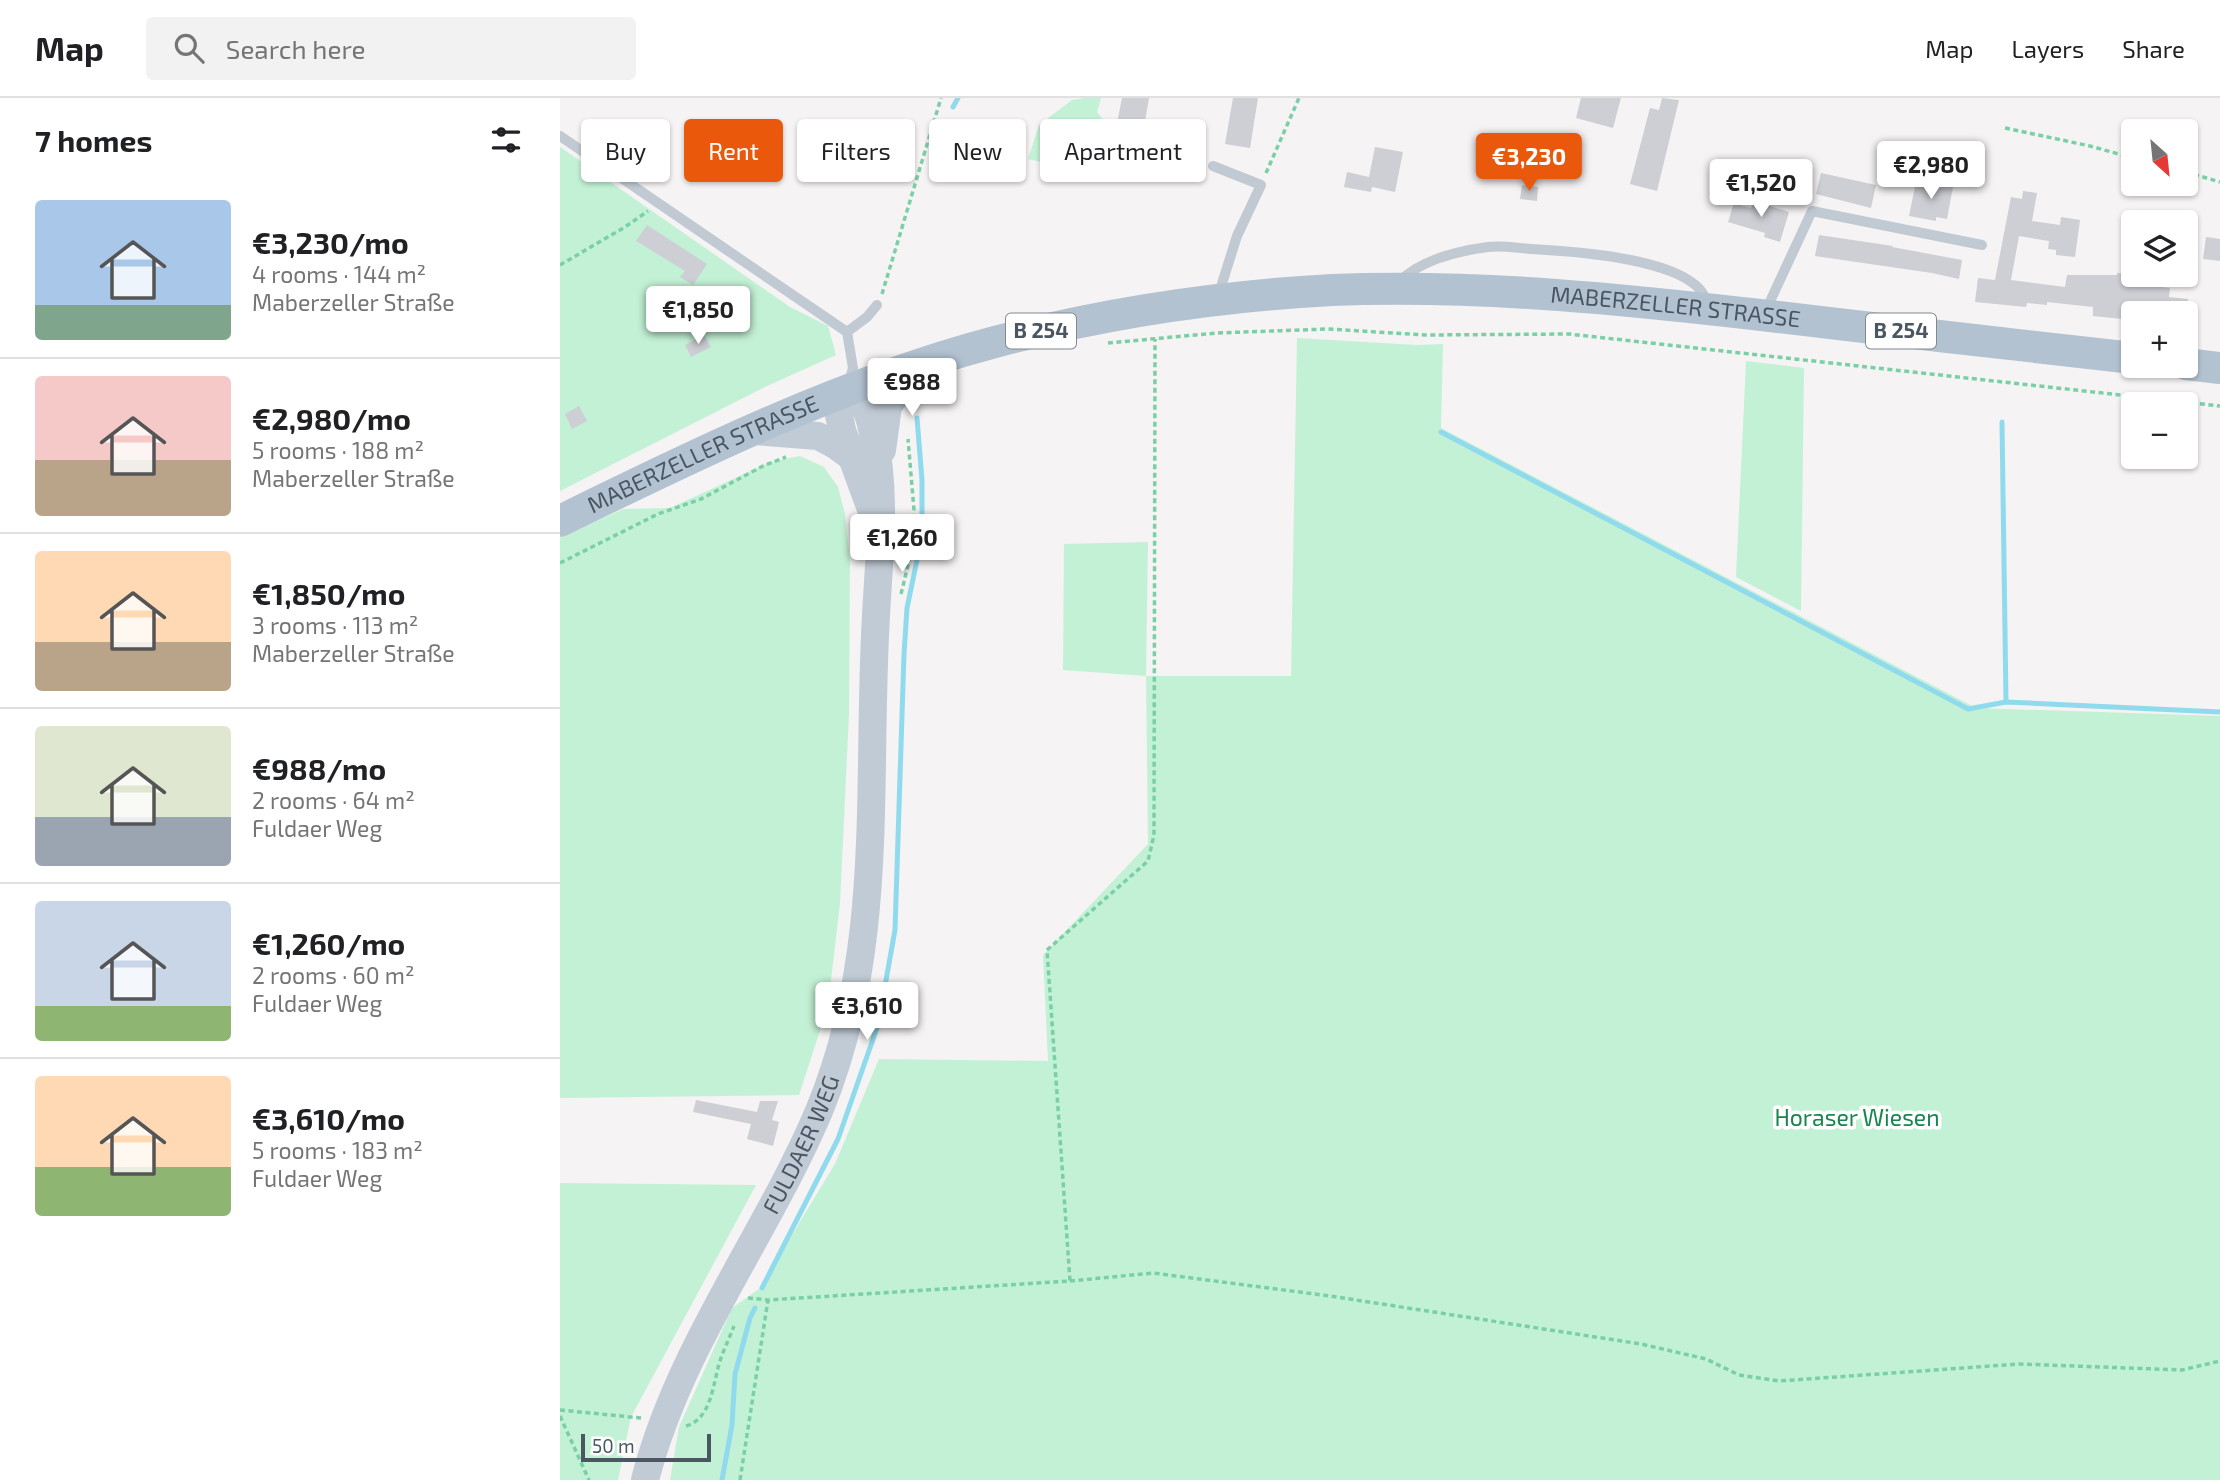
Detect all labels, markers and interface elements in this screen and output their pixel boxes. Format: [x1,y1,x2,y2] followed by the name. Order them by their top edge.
[146,17,636,80] search box
[35,28,104,68] text: Map
[170,29,208,67] icon: search
[226,33,365,64] text: Search here
[1925,34,1973,63] text: Map
[2011,34,2084,63] text: Layers
[2122,34,2185,63] text: Share
[581,119,670,182] chip: Buy
[684,119,783,182] chip: Rent
[797,119,915,182] chip: Filters
[929,119,1026,182] chip: New
[1040,119,1206,182] chip: Apartment
[2121,119,2198,196] north arrow
[2121,119,2198,469] map controls
[487,121,525,159] icon: filters
[35,122,152,158] text: 7 homes
[1472,134,1586,193] pin: €3,230
[1874,141,1988,201] pin: €2,980
[1492,142,1566,170] text: €3,230
[1893,150,1969,178] text: €2,980
[1704,159,1818,219] pin: €1,520
[1726,168,1796,196] text: €1,520
[2121,210,2198,287] button: layers
[252,224,409,260] text: €3,230/mo
[91,228,175,312] icon: home
[252,260,426,288] text: 4 rooms · 144 m²
[1550,280,1802,333] street label: MABERZELLER STRASSE
[641,286,755,346] pin: €1,850
[252,288,455,316] text: Maberzeller Straße
[662,295,734,323] text: €1,850
[2121,301,2198,378] button: +
[1006,314,1076,348] road number: B 254
[1866,314,1936,348] road number: B 254
[871,358,953,418] pin: €988
[884,367,941,395] text: €988
[582,388,822,518] street label: MABERZELLER STRASSE
[2121,392,2198,469] button: −
[252,400,411,436] text: €2,980/mo
[91,404,175,488] icon: home
[252,436,424,464] text: 5 rooms · 188 m²
[252,464,455,492] text: Maberzeller Straße
[845,514,959,574] pin: €1,260
[866,523,938,551] text: €1,260
[252,575,405,611] text: €1,850/mo
[91,579,175,663] icon: home
[252,611,418,639] text: 3 rooms · 113 m²
[252,639,455,667] text: Maberzeller Straße
[252,750,386,786] text: €988/mo
[91,754,175,838] icon: home
[252,786,415,814] text: 2 rooms · 64 m²
[252,814,382,842] text: Fuldaer Weg
[252,925,405,961] text: €1,260/mo
[91,929,175,1013] icon: home
[252,961,414,989] text: 2 rooms · 60 m²
[810,982,924,1042] pin: €3,610
[252,989,382,1017] text: Fuldaer Weg
[831,991,903,1019] text: €3,610
[756,1071,844,1218] street label: FULDAER WEG
[252,1100,405,1136] text: €3,610/mo
[1774,1103,1940,1131] park label: Horaser Wiesen
[91,1104,175,1188] icon: home
[252,1136,423,1164] text: 5 rooms · 183 m²
[252,1164,382,1192] text: Fuldaer Weg
[581,1431,710,1463] scale bar
[592,1434,635,1457] text: 50 m

